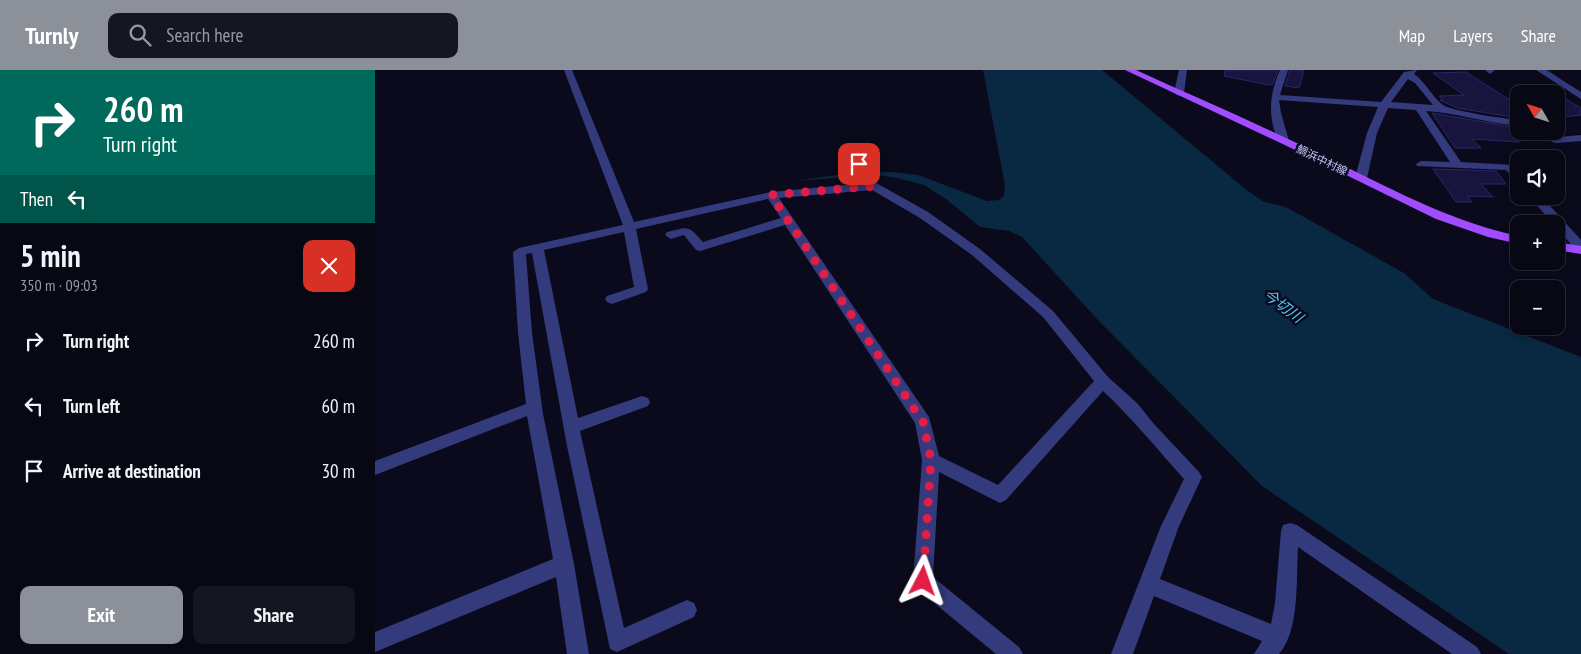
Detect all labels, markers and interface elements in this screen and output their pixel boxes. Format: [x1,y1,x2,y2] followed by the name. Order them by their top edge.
[108,13,458,58] search box
[25,20,78,51] text: Turnly
[126,21,154,49] icon: search
[166,23,243,47] text: Search here
[1399,24,1425,47] text: Map
[1453,24,1493,47] text: Layers
[1521,24,1556,47] text: Share
[1510,85,1565,140] north arrow
[1510,85,1565,335] map controls
[103,86,184,132] text: 260 m
[20,90,85,155] icon: right
[103,130,177,158] text: Turn right
[1294,142,1350,178] street label: 鯛浜中村線
[838,143,880,185] pin
[845,150,873,178] icon: arrive
[1510,150,1565,205] button: sound
[63,185,91,213] icon: left
[20,187,53,211] text: Then
[1510,215,1565,270] button: +
[20,236,81,275] text: 5 min
[303,240,355,292] button: close
[20,275,98,295] text: 350 m · 09:03
[1510,280,1565,335] button: −
[1260,284,1309,328] water label: 今切川
[20,327,48,355] icon: right
[63,329,129,353] text: Turn right
[313,329,355,353] text: 260 m
[20,392,48,420] icon: left
[63,394,120,418] text: Turn left
[322,394,355,418] text: 60 m
[20,457,48,485] icon: arrive
[63,459,201,483] text: Arrive at destination
[322,459,355,483] text: 30 m
[896,554,948,606] position arrow
[20,586,183,644] button: Exit
[193,586,355,644] button: Share

